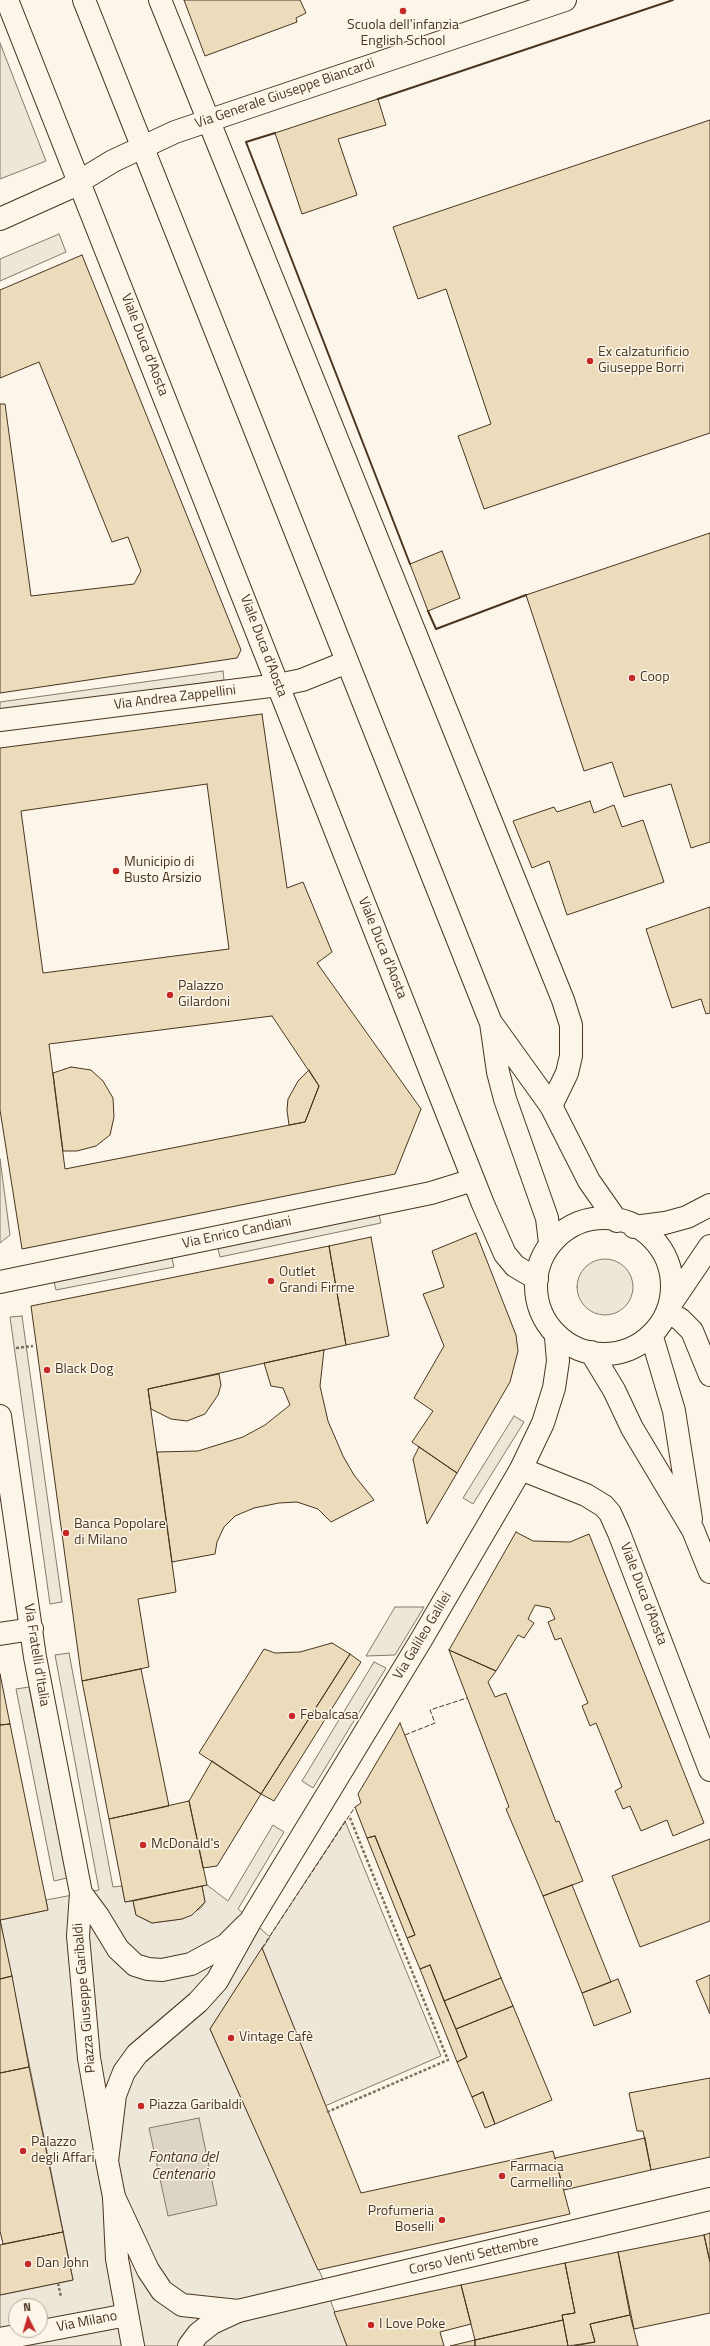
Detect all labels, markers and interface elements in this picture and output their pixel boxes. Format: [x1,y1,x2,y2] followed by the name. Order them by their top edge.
[398,6,408,16] marker: Scuola dell'infanzia English School
[347,18,459,50] place label: Scuola dell'infanzia English School
[193,55,377,133] street label: Via Generale Giuseppe Biancardi
[117,292,171,398] street label: Viale Duca d'Aosta
[598,345,689,378] place label: Ex calzaturificio Giuseppe Borri
[585,356,595,366] marker: Ex calzaturificio Giuseppe Borri
[236,593,290,699] street label: Viale Duca d'Aosta
[640,670,670,686] place label: Coop
[627,673,637,683] marker: Coop
[113,682,237,714] street label: Via Andrea Zappellini
[124,855,202,888] place label: Municipio di Busto Arsizio
[111,866,121,876] marker: Municipio di Busto Arsizio
[354,895,410,1001] street label: Viale Duca d'Aosta
[178,979,230,1012] place label: Palazzo Gilardoni
[165,990,175,1000] marker: Palazzo Gilardoni
[181,1213,293,1253] street label: Via Enrico Candiani
[279,1265,355,1298] place label: Outlet Grandi Firme
[266,1276,276,1286] marker: Outlet Grandi Firme
[55,1362,113,1378] place label: Black Dog
[42,1365,52,1375] marker: Black Dog
[74,1517,166,1550] place label: Banca Popolare di Milano
[61,1528,71,1538] marker: Banca Popolare di Milano
[616,1541,670,1647] street label: Viale Duca d'Aosta
[390,1589,456,1683] street label: Via Galileo Galilei
[20,1602,52,1708] street label: Via Fratelli d'Italia
[300,1708,358,1724] place label: Febalcasa
[287,1711,297,1721] marker: Febalcasa
[151,1837,220,1853] place label: McDonald's
[138,1840,148,1850] marker: McDonald's
[70,1922,100,2074] street label: Piazza Giuseppe Garibaldi
[239,2030,313,2046] place label: Vintage Cafè
[226,2033,236,2043] marker: Vintage Cafè
[149,2098,242,2114] place label: Piazza Garibaldi
[136,2101,146,2111] marker: Piazza Garibaldi
[31,2135,94,2168] place label: Palazzo degli Affari
[18,2146,28,2156] marker: Palazzo degli Affari
[148,2149,218,2184] water label: Fontana del Centenario
[510,2160,573,2192] place label: Farmacia Carmellino
[497,2171,507,2181] marker: Farmacia Carmellino
[368,2204,434,2236] place label: Profumeria Boselli
[437,2215,447,2225] marker: Profumeria Boselli
[408,2233,540,2279] street label: Corso Venti Settembre
[36,2256,89,2272] place label: Dan John
[23,2259,33,2269] marker: Dan John
[8,2298,48,2338] north arrow
[23,2299,32,2315] text: N
[55,2308,119,2336] street label: Via Milano
[379,2317,445,2333] place label: I Love Poke
[366,2320,376,2330] marker: I Love Poke

